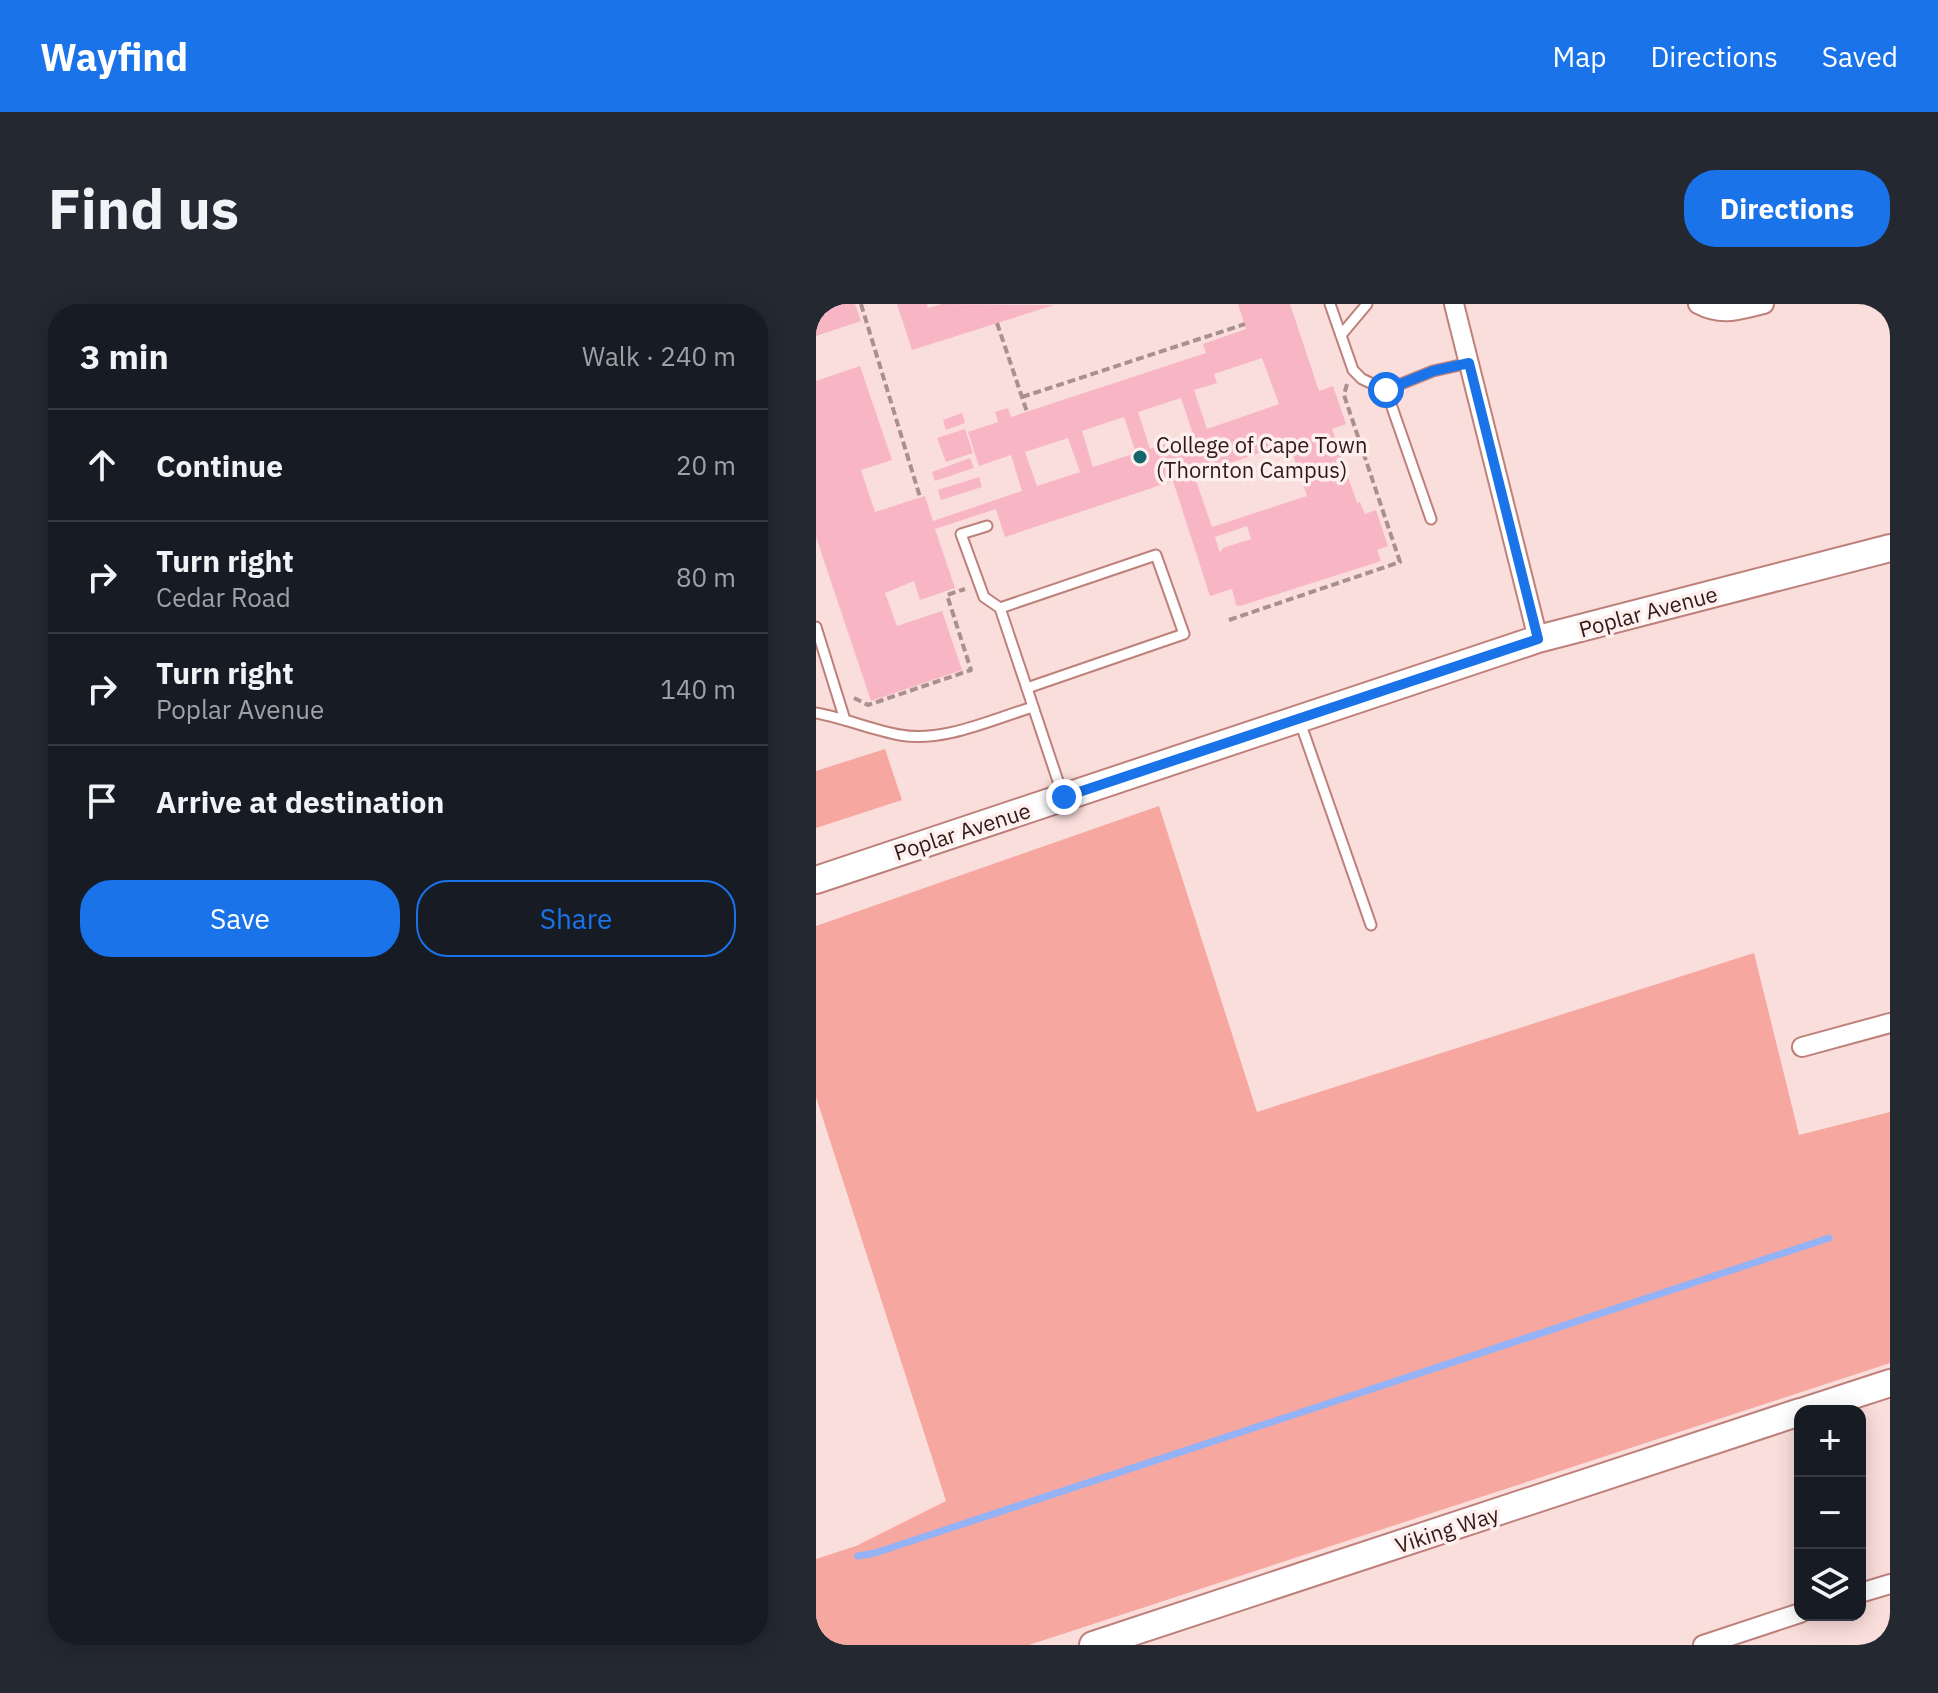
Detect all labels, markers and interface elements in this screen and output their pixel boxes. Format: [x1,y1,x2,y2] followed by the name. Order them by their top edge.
[40,32,188,81] text: Wayfind
[1552,38,1606,75] text: Map
[1650,38,1778,75] text: Directions
[1822,38,1898,75] text: Saved
[1684,170,1890,247] button: Directions
[48,172,239,244] text: Find us
[80,334,169,378] text: 3 min
[582,339,736,373] text: Walk · 240 m
[1368,372,1404,408] route start
[1156,430,1367,484] place label: College of Cape Town (Thornton Campus)
[80,443,124,487] icon: ahead
[156,446,283,485] text: Continue
[676,448,736,482] text: 20 m
[1131,448,1149,466] marker: College of Cape Town (Thornton Campus)
[156,541,294,580] text: Turn right
[80,555,124,599] icon: right
[676,560,736,594] text: 80 m
[1575,579,1721,643] street label: Poplar Avenue
[156,580,291,614] text: Cedar Road
[156,653,294,692] text: Turn right
[80,667,124,711] icon: right
[660,672,736,706] text: 140 m
[156,692,324,726] text: Poplar Avenue
[80,779,124,823] icon: arrive
[1046,779,1082,815] route end
[156,782,444,821] text: Arrive at destination
[890,795,1034,867] street label: Poplar Avenue
[80,880,400,957] button: Save
[416,880,736,957] button: Share
[1794,1405,1866,1621] map controls
[1794,1405,1866,1477] button: +
[1794,1477,1866,1549] button: −
[1391,1499,1503,1559] street label: Viking Way
[1794,1549,1866,1621] button: layers

